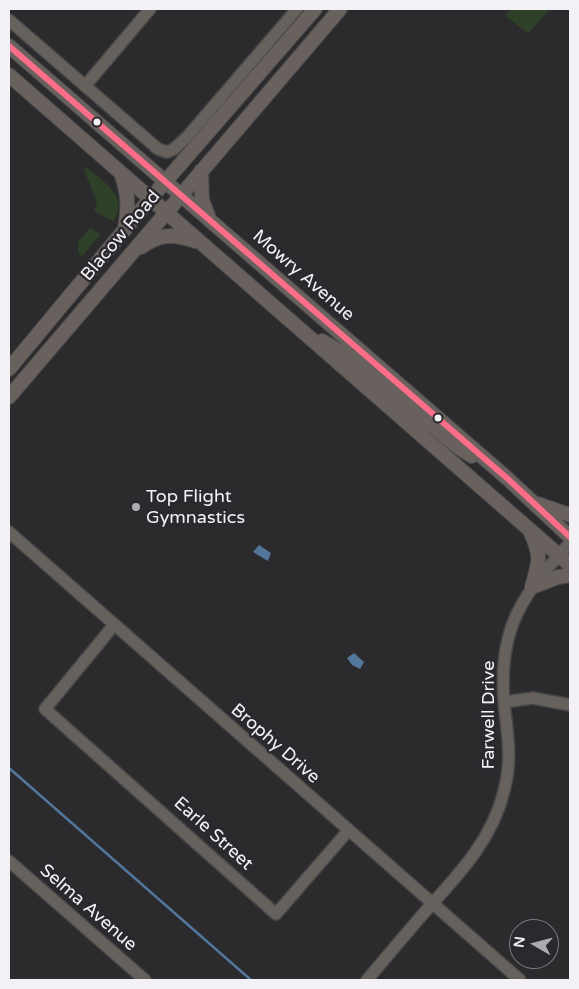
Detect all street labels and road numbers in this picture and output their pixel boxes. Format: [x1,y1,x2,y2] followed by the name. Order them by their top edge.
[77,186,165,286] street label: Blacow Road
[248,226,358,326] street label: Mowry Avenue
[478,661,500,769] street label: Farwell Drive
[226,700,324,788] street label: Brophy Drive
[169,793,257,875] street label: Earle Street
[35,860,141,956] street label: Selma Avenue

